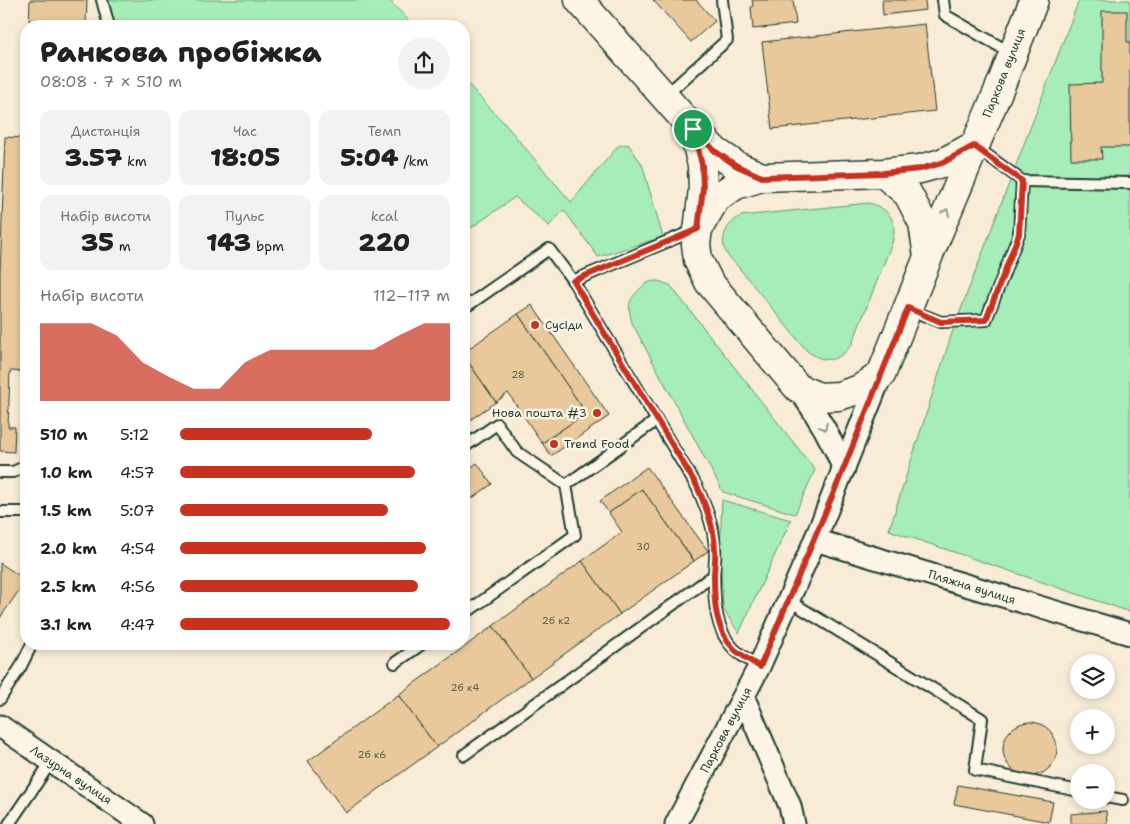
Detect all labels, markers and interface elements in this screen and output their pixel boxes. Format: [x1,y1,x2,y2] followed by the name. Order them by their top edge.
[979,26,1029,120] street label: Паркова вулиця
[40,33,322,71] text: Ранкова пробіжка
[398,37,450,89] button: share
[40,71,182,92] text: 08:08 · 7 × 510 m
[672,108,714,150] pin
[679,115,707,143] icon: arrive
[71,122,141,140] text: Дистанція
[233,122,257,140] text: Час
[367,122,401,140] text: Темп
[64,140,122,174] text: 3.57
[210,140,280,174] text: 18:05
[340,140,399,174] text: 5:04
[122,152,147,170] text: km
[399,152,428,170] text: /km
[60,207,151,225] text: Набір висоти
[225,207,265,225] text: Пульс
[371,207,398,225] text: kcal
[941,209,951,217] one-way arrow
[81,225,114,259] text: 35
[206,225,251,259] text: 143
[358,225,410,259] text: 220
[114,237,131,255] text: m
[251,237,284,255] text: bpm
[40,285,144,306] text: Набір висоти
[373,285,450,306] text: 112–117 m
[545,317,583,333] place label: Сусіди
[529,319,541,331] marker: Сусіди
[511,368,525,381] house number: 28
[492,405,587,421] place label: Нова пошта #3
[591,407,603,419] marker: Нова пошта #3
[818,422,828,431] one-way arrow
[40,424,87,445] text: 510 m
[120,424,150,445] text: 5:12
[564,436,630,452] place label: Trend Food
[548,438,560,450] marker: Trend Food
[40,462,92,483] text: 1.0 km
[120,462,155,483] text: 4:57
[40,500,92,521] text: 1.5 km
[120,500,155,521] text: 5:07
[40,538,97,559] text: 2.0 km
[120,538,155,559] text: 4:54
[636,540,650,553] house number: 30
[926,566,1018,608] street label: Пляжна вулиця
[40,576,96,597] text: 2.5 km
[120,576,155,597] text: 4:56
[40,614,91,635] text: 3.1 km
[120,614,155,635] text: 4:47
[542,614,570,627] house number: 2б к2
[1070,654,1115,809] map controls
[1070,654,1115,699] button: layers
[451,681,479,694] house number: 2б к4
[697,684,755,776] street label: Паркова вулиця
[1070,709,1115,754] button: +
[27,742,115,808] street label: Лазурна вулиця
[358,748,386,761] house number: 2б к6
[1070,764,1115,809] button: −

